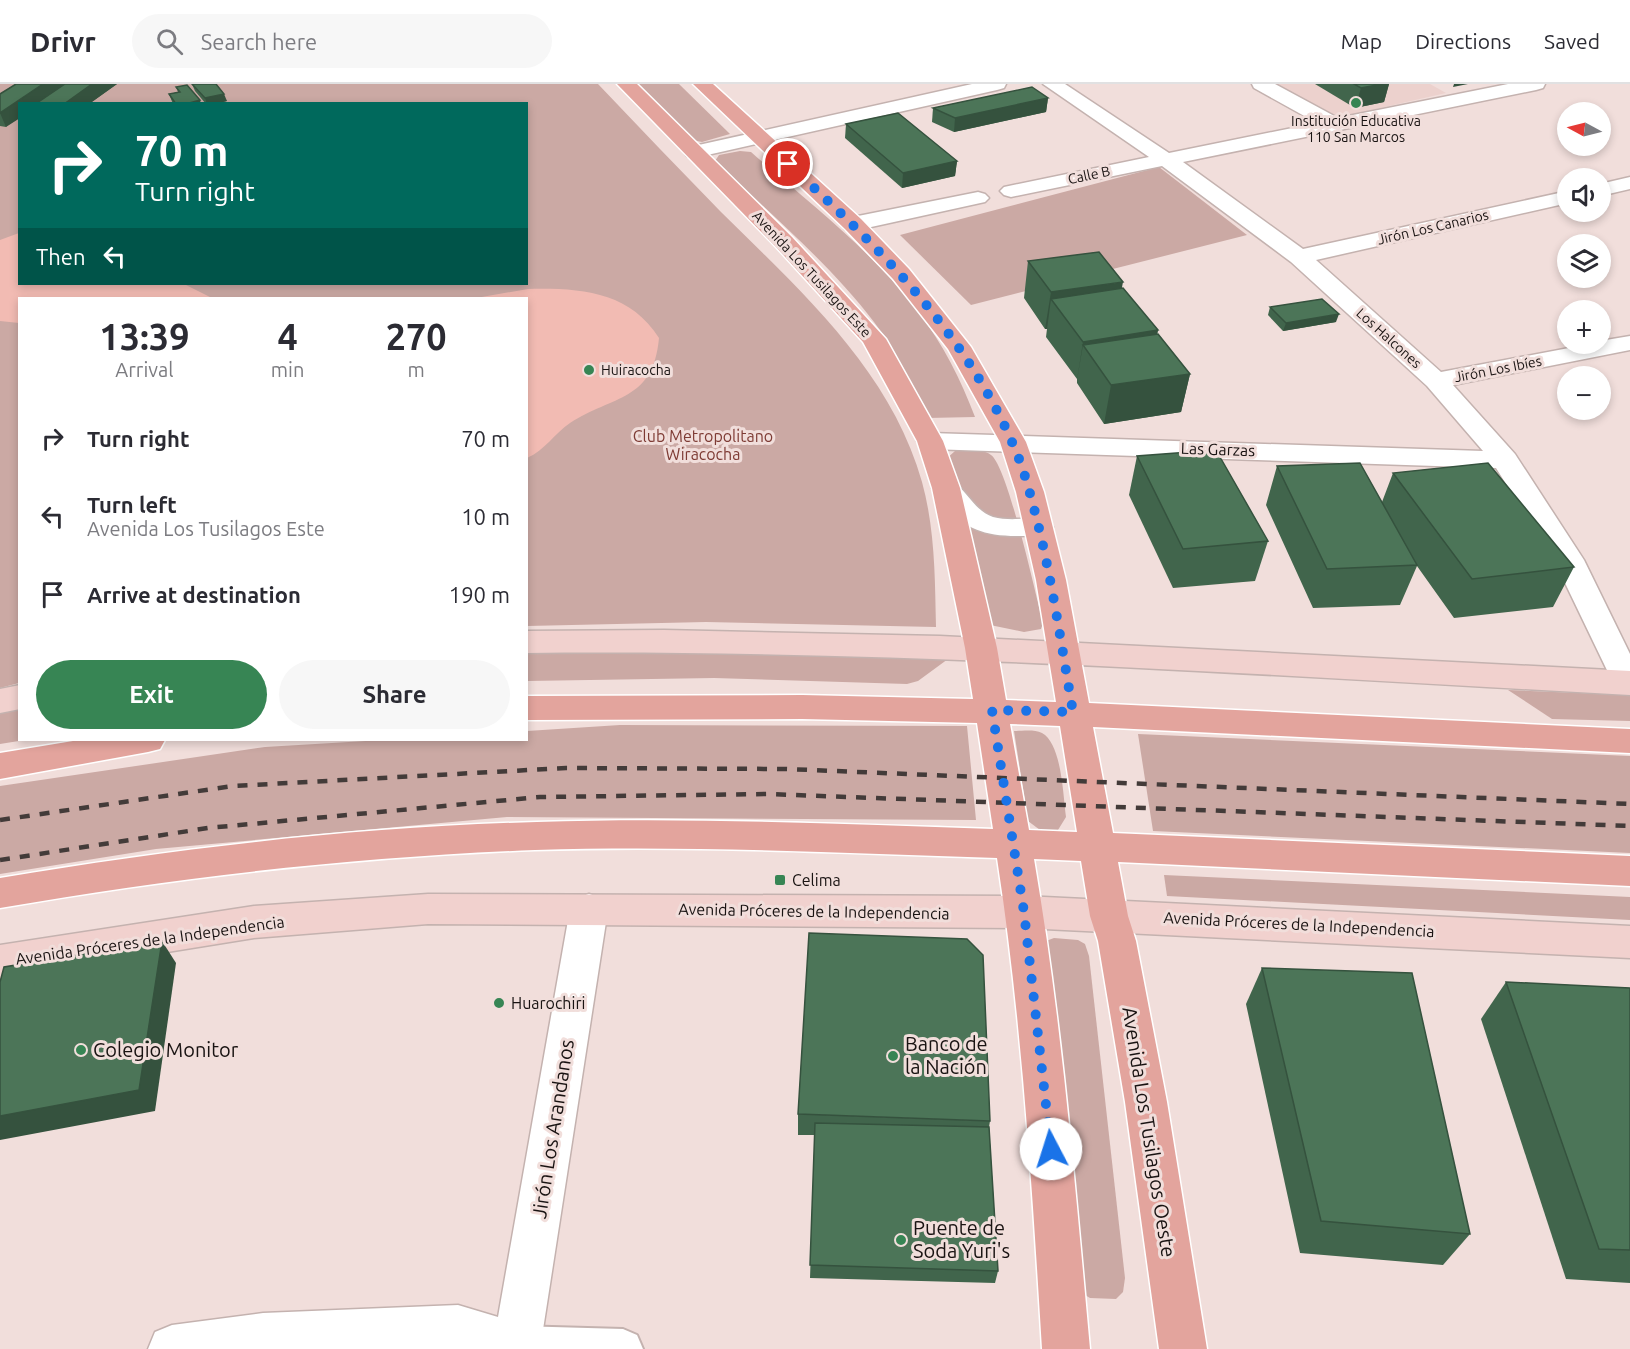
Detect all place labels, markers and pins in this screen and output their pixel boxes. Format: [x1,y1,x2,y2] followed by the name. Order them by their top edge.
[1349,96,1363,110] marker: Institución Educativa 110 San Marcos
[1291,113,1421,145] place label: Institución Educativa 110 San Marcos
[762,138,813,189] pin
[601,362,671,378] place label: Huiracocha
[582,363,596,377] marker: Huiracocha
[792,871,841,889] place label: Celima
[773,873,787,887] marker: Celima
[511,994,585,1012] place label: Huarochiri
[492,996,506,1010] marker: Huarochiri
[905,1032,988,1078] place label: Banco de la Nación
[93,1038,239,1061] place label: Colegio Monitor
[74,1043,88,1057] marker: Colegio Monitor
[886,1049,900,1063] marker: Banco de la Nación
[913,1216,1010,1262] place label: Puente de Soda Yuri's
[894,1233,908,1247] marker: Puente de Soda Yuri's

